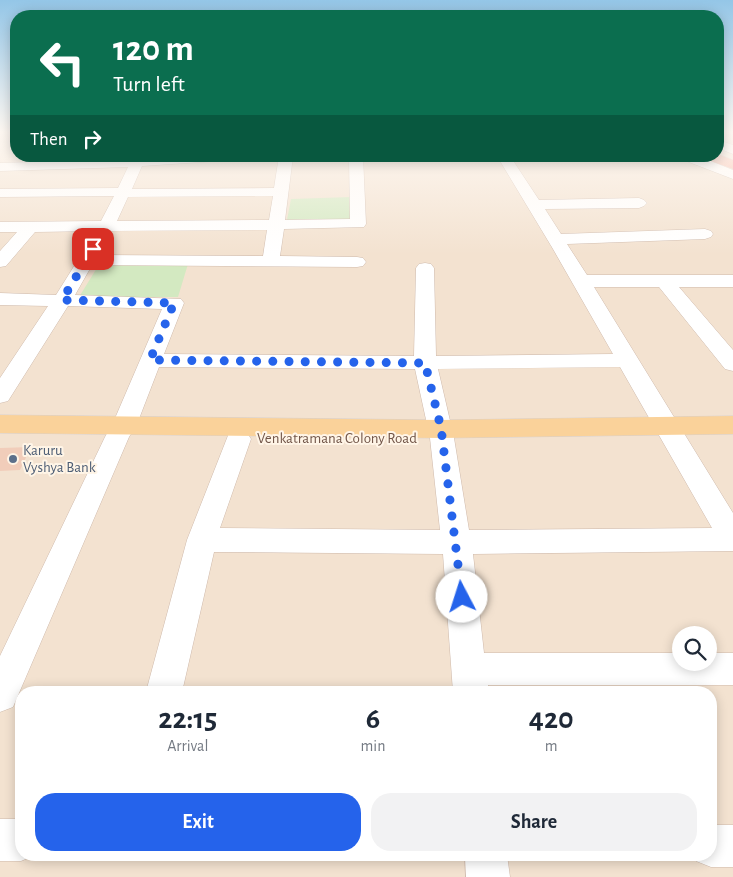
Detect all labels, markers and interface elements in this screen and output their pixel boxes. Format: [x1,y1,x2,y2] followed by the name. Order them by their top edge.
[30,30,95,95] icon: left
[113,32,194,67] text: 120 m
[113,73,185,95] text: Turn left
[78,125,106,153] icon: right
[30,130,68,149] text: Then
[72,228,114,270] pin
[79,235,107,263] icon: arrive
[257,431,417,446] street label: Venkatramana Colony Road
[23,443,96,475] place label: Karuru Vyshya Bank
[7,453,19,465] marker: Karuru Vyshya Bank
[435,570,487,622] position arrow
[672,626,717,671] map controls
[672,626,717,671] button: search
[158,704,217,734] text: 22:15
[366,704,380,734] text: 6
[529,704,574,734] text: 420
[167,738,208,754] text: Arrival
[361,738,385,754] text: min
[545,738,558,754] text: m
[35,793,361,851] button: Exit
[371,793,697,851] button: Share

